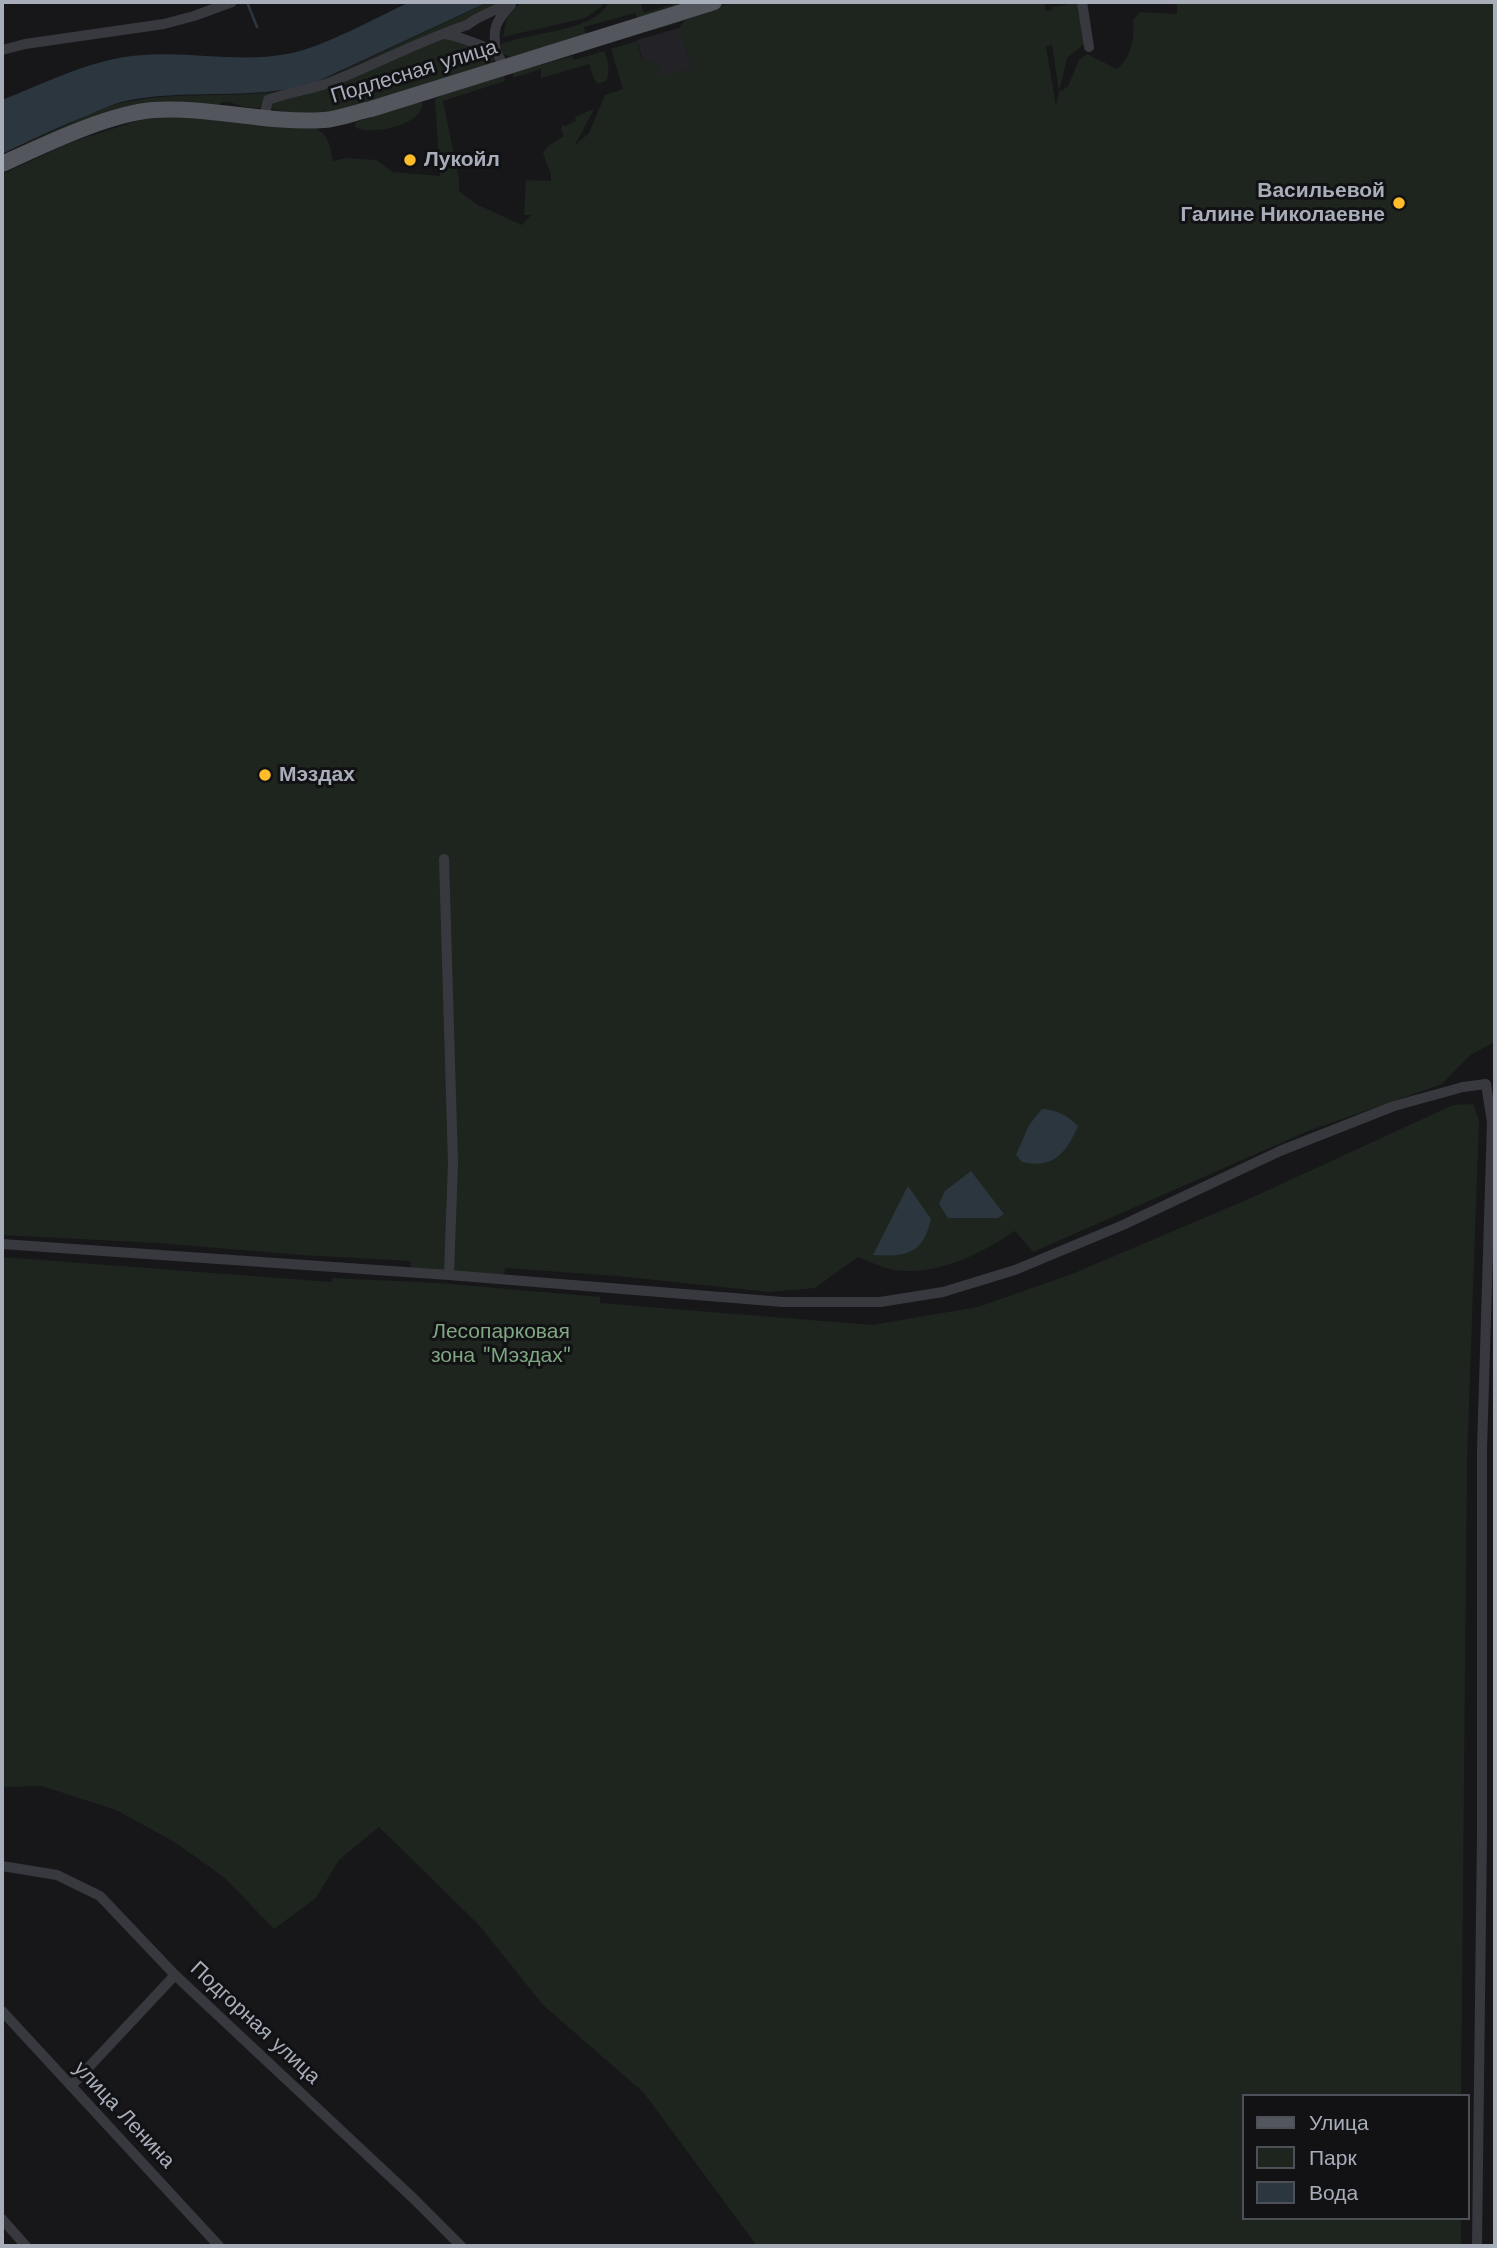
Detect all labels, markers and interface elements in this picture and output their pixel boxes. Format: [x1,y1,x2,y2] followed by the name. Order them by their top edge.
[328,35,500,109] street label: Подлесная улица
[424,147,500,173] place label: Лукойл
[402,152,418,168] marker: Лукойл
[1180,178,1385,228] place label: Васильевой Галине Николаевне
[1391,195,1407,211] marker: Васильевой Галине Николаевне
[279,762,355,788] place label: Мэздах
[257,767,273,783] marker: Мэздах
[431,1319,571,1369] park label: Лесопарковая зона "Мэздах"
[185,1956,325,2090] street label: Подгорная улица
[68,2056,180,2174] street label: улица Ленина
[1242,2094,1469,2220] legend
[1309,2110,1369,2135] text: Улица
[1309,2145,1357,2170] text: Парк
[1309,2180,1358,2205] text: Вода

